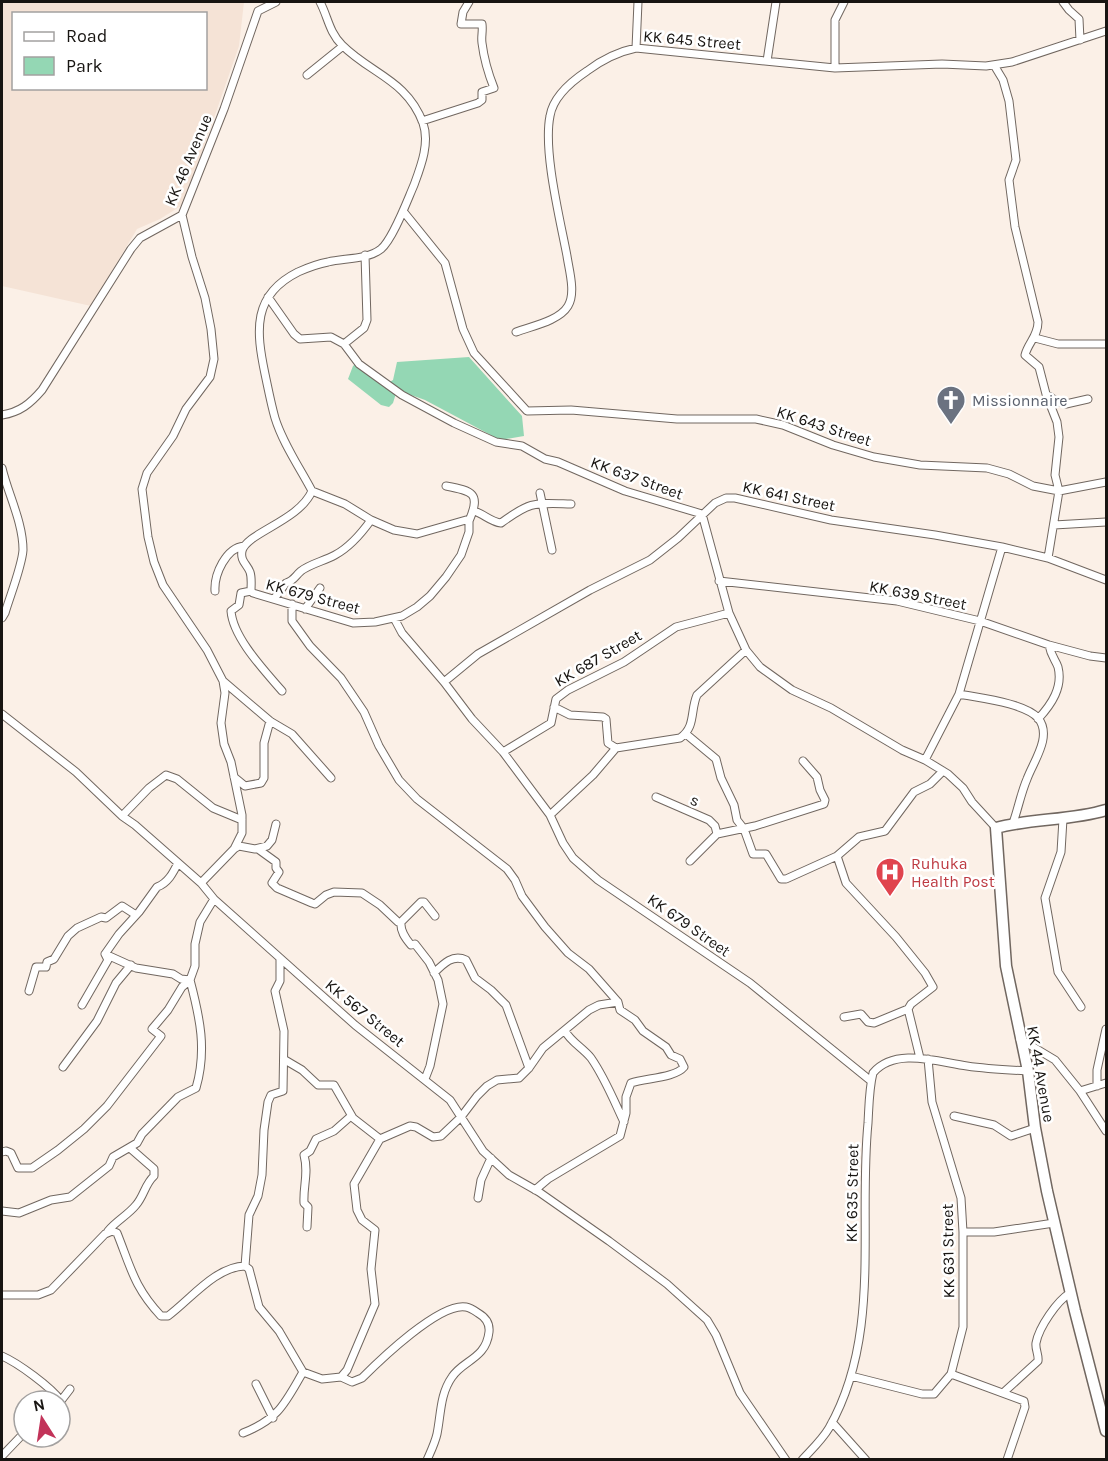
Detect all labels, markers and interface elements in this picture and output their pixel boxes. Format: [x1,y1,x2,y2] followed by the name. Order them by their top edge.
[12,12,207,90] legend
[66,25,107,47] text: Road
[642,26,742,54] street label: KK 645 Street
[66,55,103,77] text: Park
[160,111,216,209] street label: KK 46 Avenue
[935,384,967,426] church icon: Missionnaire
[972,391,1068,410] place label: Missionnaire
[774,402,874,450] street label: KK 643 Street
[588,452,686,504] street label: KK 637 Street
[741,477,837,515] street label: KK 641 Street
[264,574,362,618] street label: KK 679 Street
[868,576,968,614] street label: KK 639 Street
[551,625,645,691] street label: KK 687 Street
[688,790,702,810] street label: s
[911,854,995,891] place label: Ruhuka Health Post
[874,856,906,898] hospital icon: Ruhuka Health Post
[644,889,734,961] street label: KK 679 Street
[321,975,409,1051] street label: KK 567 Street
[1023,1024,1059,1124] street label: KK 44 Avenue
[842,1144,862,1242] street label: KK 635 Street
[938,1203,958,1299] street label: KK 631 Street
[12,1389,72,1449] north arrow
[31,1394,47,1415] text: N

